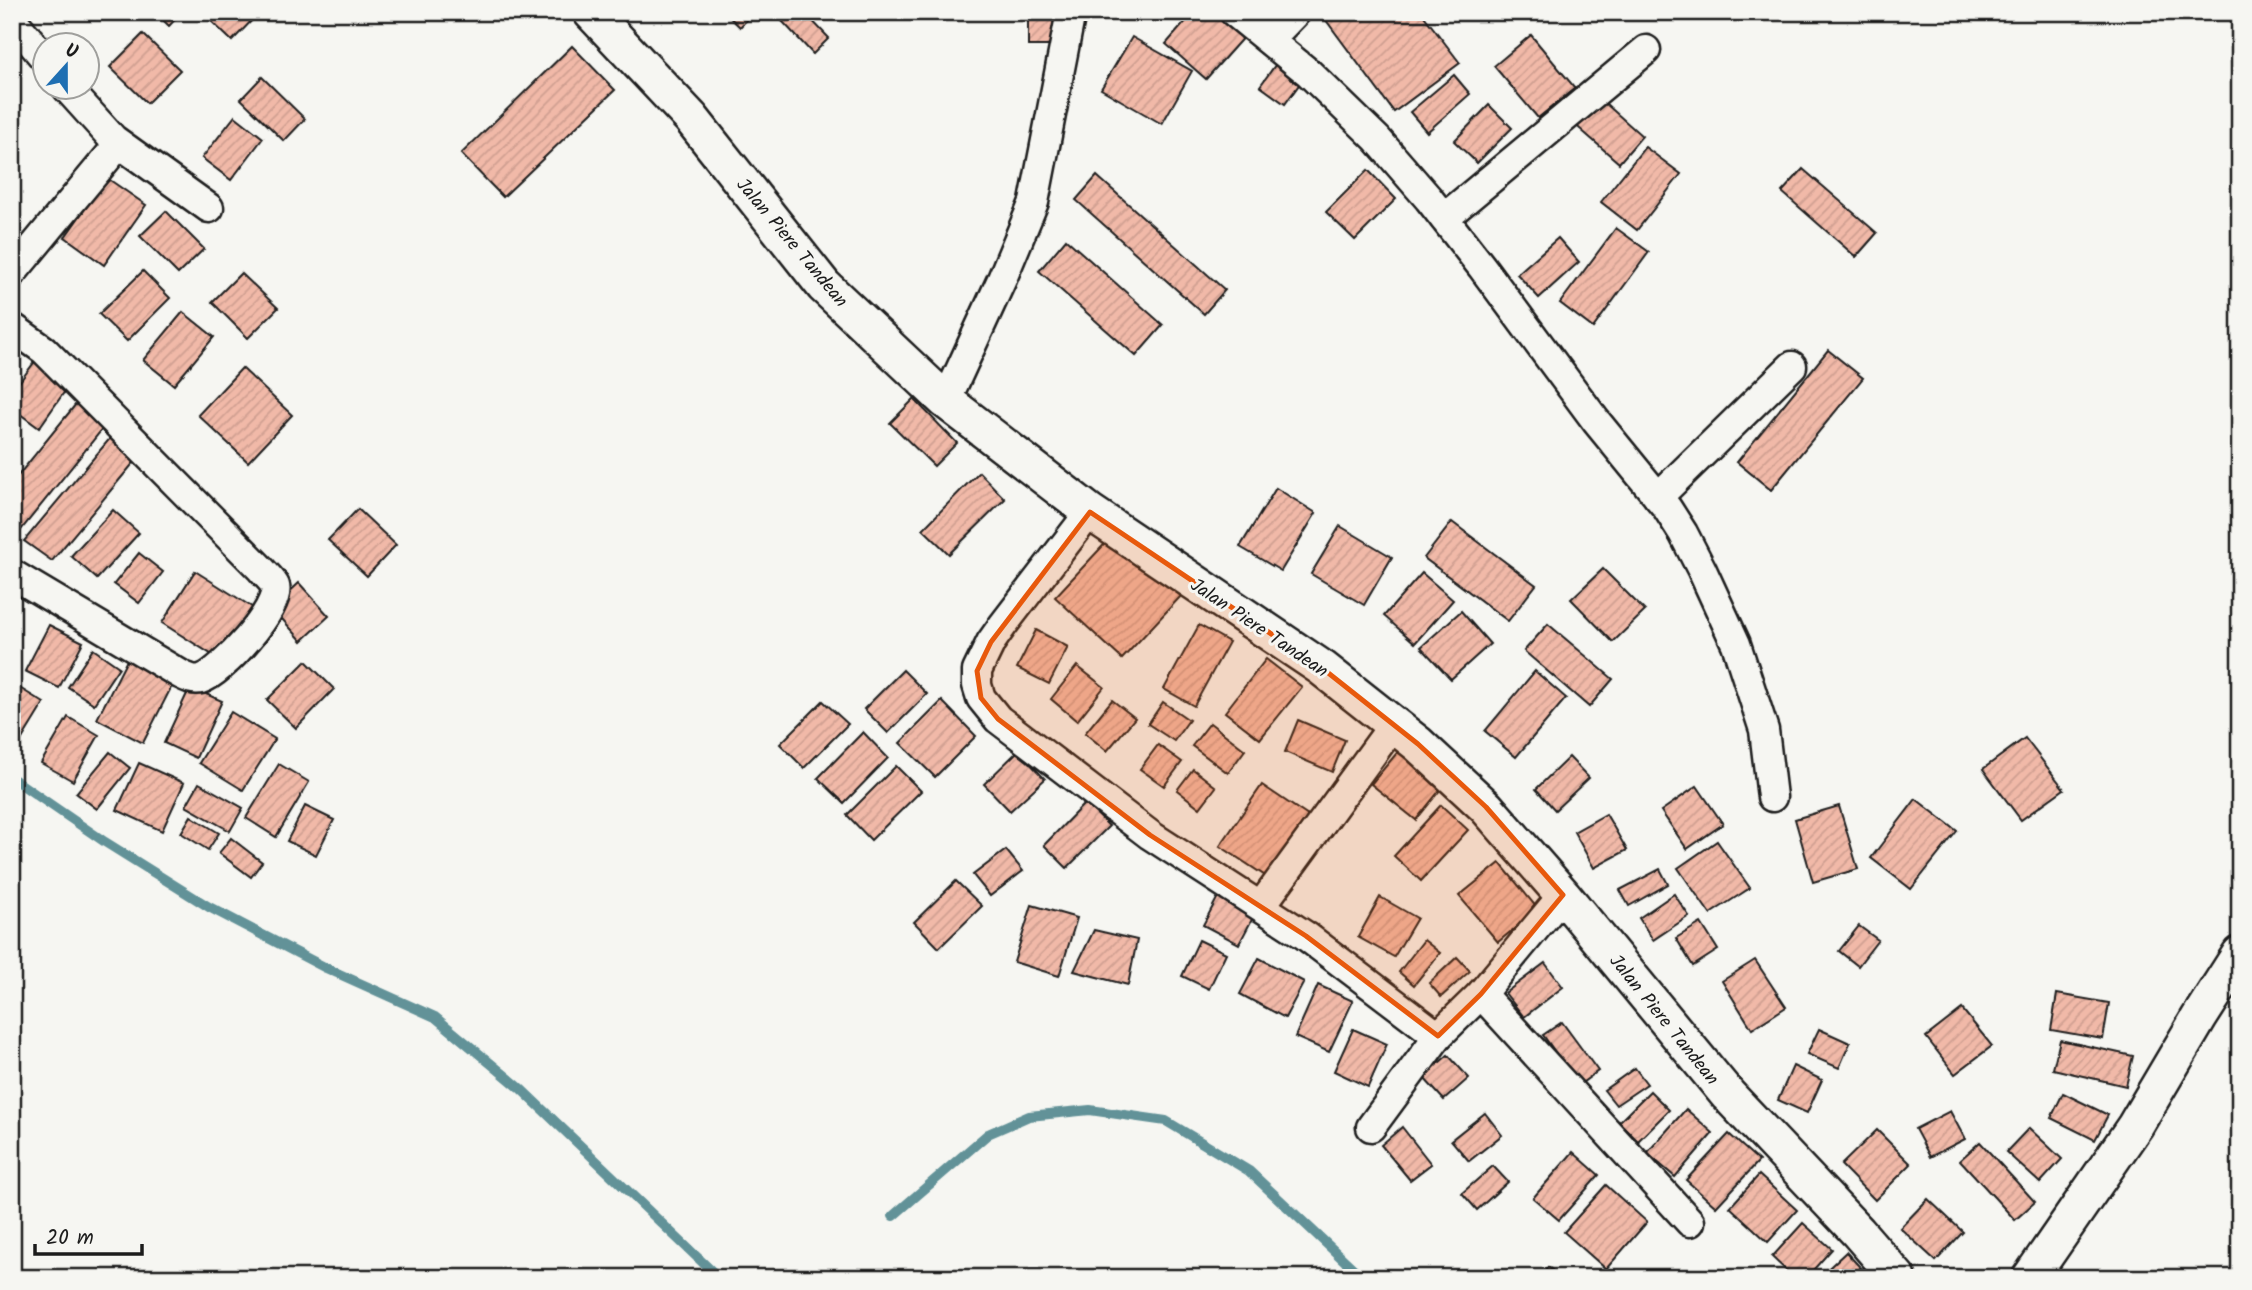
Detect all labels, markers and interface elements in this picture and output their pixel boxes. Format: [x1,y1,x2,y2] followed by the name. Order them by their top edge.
[32,32,102,102] north arrow
[61,36,83,68] text: U
[728,172,855,315] street label: Jalan Piere Tandean
[1184,571,1334,686] street label: Jalan Piere Tandean
[1601,948,1726,1092] street label: Jalan Piere Tandean
[35,1213,142,1257] scale bar
[46,1222,94,1255] text: 20 m

